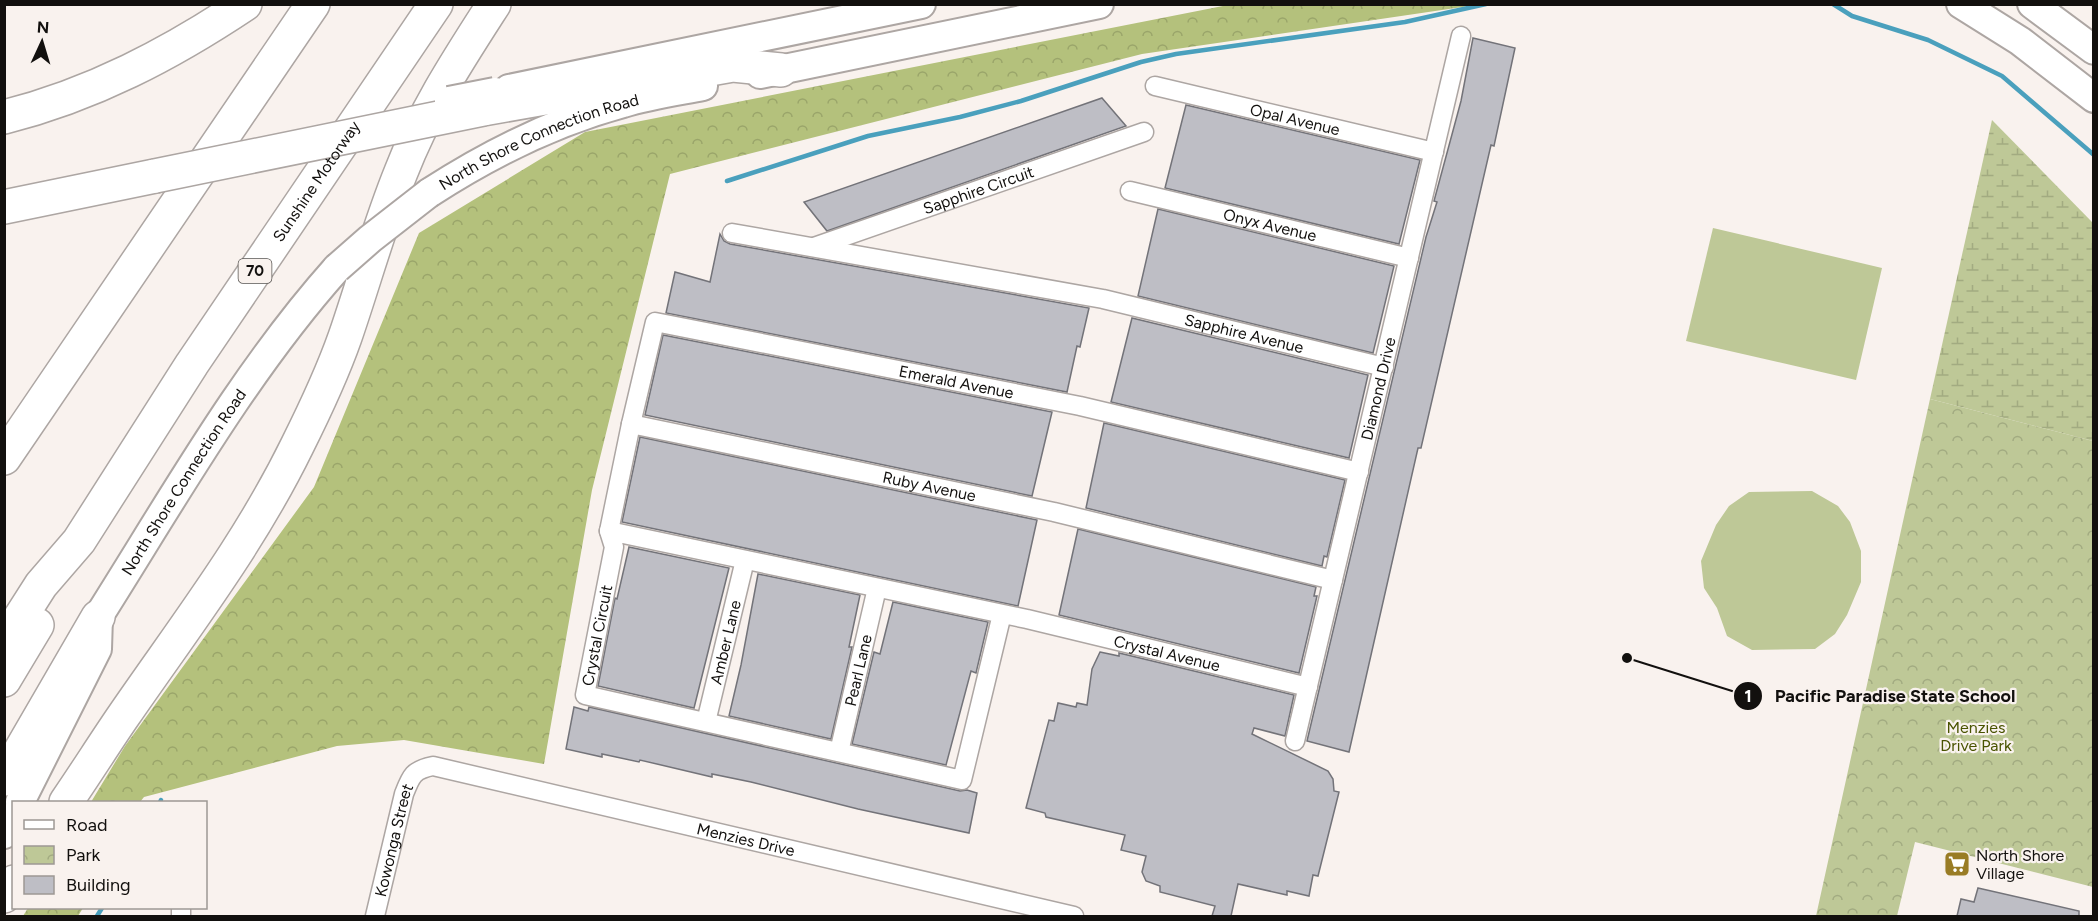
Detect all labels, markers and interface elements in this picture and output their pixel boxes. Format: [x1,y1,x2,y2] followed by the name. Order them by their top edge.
[12,12,72,72] north arrow
[36,18,50,37] text: N
[436,90,641,194] street label: North Shore Connection Road
[1248,100,1342,139] street label: Opal Avenue
[269,117,364,245] street label: Sunshine Motorway
[921,162,1036,218] street label: Sapphire Circuit
[1221,205,1319,246] street label: Onyx Avenue
[238,259,272,283] road number: 70
[1183,310,1306,357] street label: Sapphire Avenue
[1357,335,1400,442] street label: Diamond Drive
[897,361,1016,403] street label: Emerald Avenue
[117,385,250,579] street label: North Shore Connection Road
[881,468,978,506] street label: Ruby Avenue
[578,583,616,688] street label: Crystal Circuit
[706,598,745,687] street label: Amber Lane
[1112,631,1222,675] street label: Crystal Avenue
[841,632,876,708] street label: Pearl Lane
[1733,678,2028,714] callout: Pacific Paradise State School
[1744,685,1752,707] text: 1
[1775,685,2015,707] text: Pacific Paradise State School
[1940,718,2012,755] park label: Menzies Drive Park
[371,781,417,899] street label: Kowonga Street
[12,801,207,909] legend
[66,814,107,836] text: Road
[695,819,797,860] street label: Menzies Drive
[66,844,101,866] text: Park
[1976,846,2064,883] place label: North Shore Village
[1942,849,1972,879] supermarket icon: North Shore Village
[66,874,131,896] text: Building

